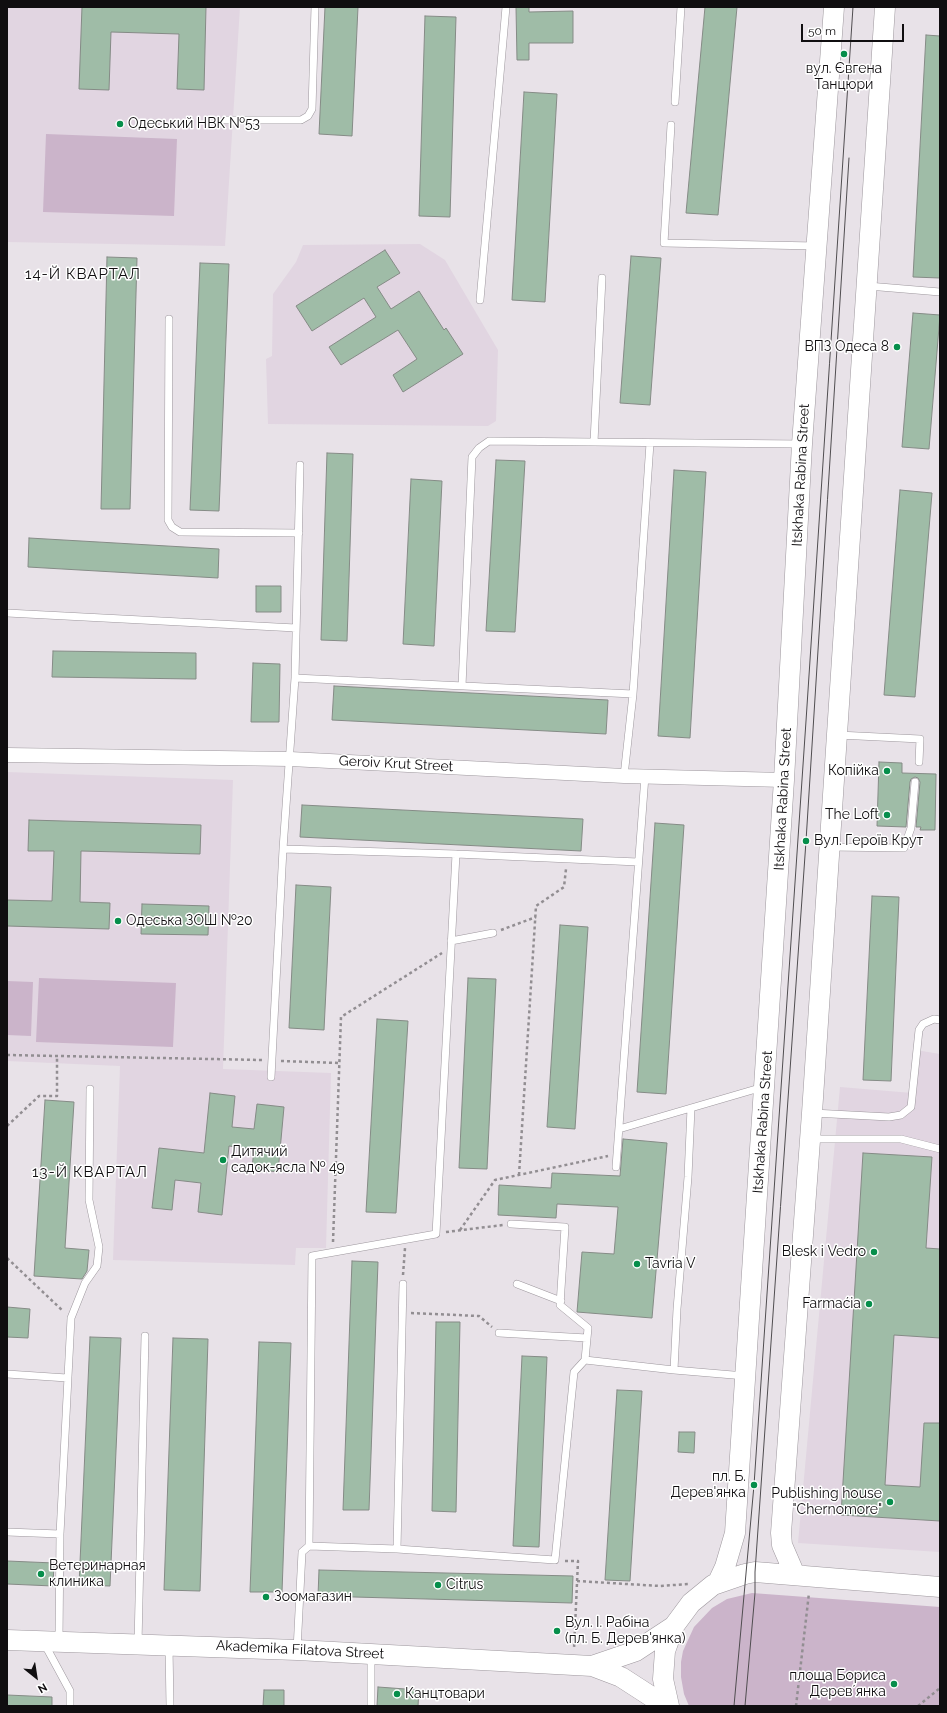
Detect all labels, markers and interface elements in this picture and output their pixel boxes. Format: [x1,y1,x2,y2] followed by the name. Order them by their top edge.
[803,16,906,42] scale bar
[808,24,836,38] text: 50 m
[839,49,849,59] marker: вул. Євгена Танцюри
[806,61,882,94] place label: вул. Євгена Танцюри
[128,116,260,132] place label: Одеський НВК №53
[115,119,125,129] marker: Одеський НВК №53
[25,265,141,283] district label: 14-Й КВАРТАЛ
[804,339,889,355] place label: ВПЗ Одеса 8
[892,342,902,352] marker: ВПЗ Одеса 8
[789,403,813,547] street label: Itskhaka Rabina Street
[771,727,795,871] street label: Itskhaka Rabina Street
[338,753,454,775] street label: Geroiv Krut Street
[828,763,879,779] place label: Копійка
[882,766,892,776] marker: Копійка
[825,807,879,823] place label: The Loft
[882,810,892,820] marker: The Loft
[814,833,923,849] place label: Вул. Героїв Крут
[801,836,811,846] marker: Вул. Героїв Крут
[126,913,253,929] place label: Одеська ЗОШ №20
[113,916,123,926] marker: Одеська ЗОШ №20
[750,1050,776,1194] street label: Itskhaka Rabina Street
[231,1144,345,1176] place label: Дитячий садок-ясла № 49
[218,1155,228,1165] marker: Дитячий садок-ясла № 49
[32,1163,148,1181] district label: 13-Й КВАРТАЛ
[782,1244,866,1260] place label: Blesk i Vedro
[869,1247,879,1257] marker: Blesk i Vedro
[645,1256,696,1272] place label: Tavria V
[632,1259,642,1269] marker: Tavria V
[802,1296,861,1312] place label: Farmaćia
[864,1299,874,1309] marker: Farmaćia
[671,1469,746,1502] place label: пл. Б. Дерев'янка
[749,1480,759,1490] marker: пл. Б. Дерев'янка
[771,1486,882,1518] place label: Publishing house "Chernomore"
[885,1497,895,1507] marker: Publishing house "Chernomore"
[49,1558,146,1590] place label: Ветеринарная клиника
[36,1569,46,1579] marker: Ветеринарная клиника
[446,1577,483,1593] place label: Citrus
[433,1580,443,1590] marker: Citrus
[274,1589,352,1605] place label: Зоомагазин
[261,1592,271,1602] marker: Зоомагазин
[565,1615,685,1648] place label: Вул. І. Рабіна (пл. Б. Дерев'янка)
[552,1626,562,1636] marker: Вул. І. Рабіна (пл. Б. Дерев'янка)
[215,1637,385,1663] street label: Akademika Filatova Street
[16,1657,56,1697] north arrow
[789,1668,886,1700] place label: площа Бориса Деревʼянка
[889,1679,899,1689] marker: площа Бориса Деревʼянка
[35,1680,49,1696] text: N
[405,1686,485,1702] place label: Канцтовари
[392,1689,402,1699] marker: Канцтовари

